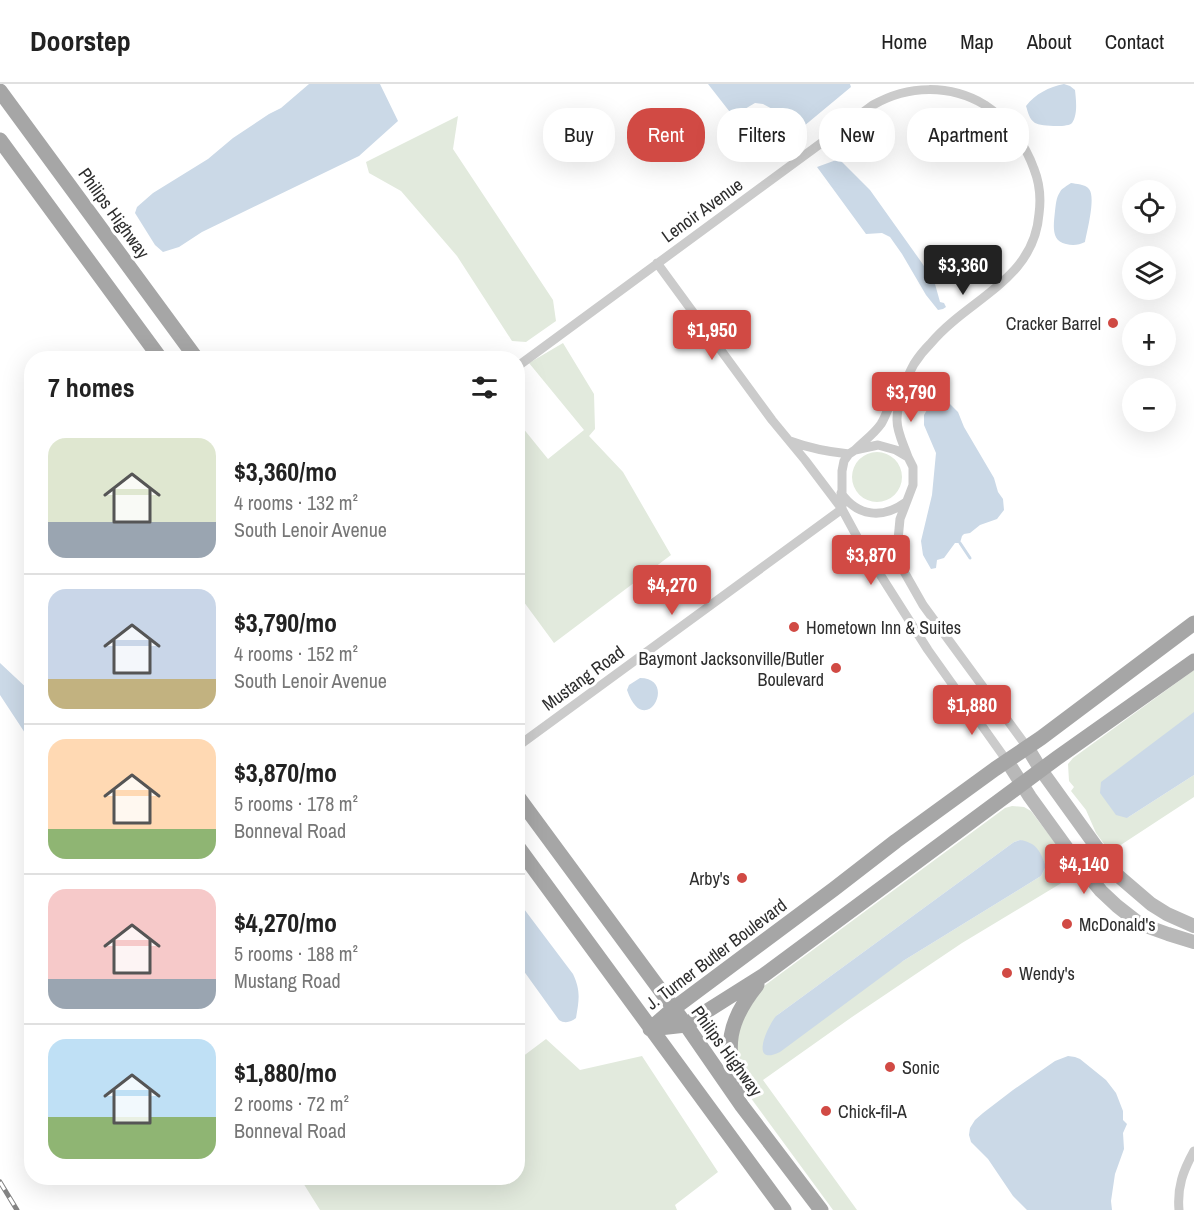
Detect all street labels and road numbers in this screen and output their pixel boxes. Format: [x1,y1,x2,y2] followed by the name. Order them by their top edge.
[73,163,156,264] street label: Philips Highway
[656,172,748,248] street label: Lenoir Avenue
[537,640,629,716] street label: Mustang Road
[640,893,792,1015] street label: J. Turner Butler Boulevard
[686,1001,769,1102] street label: Philips Highway

